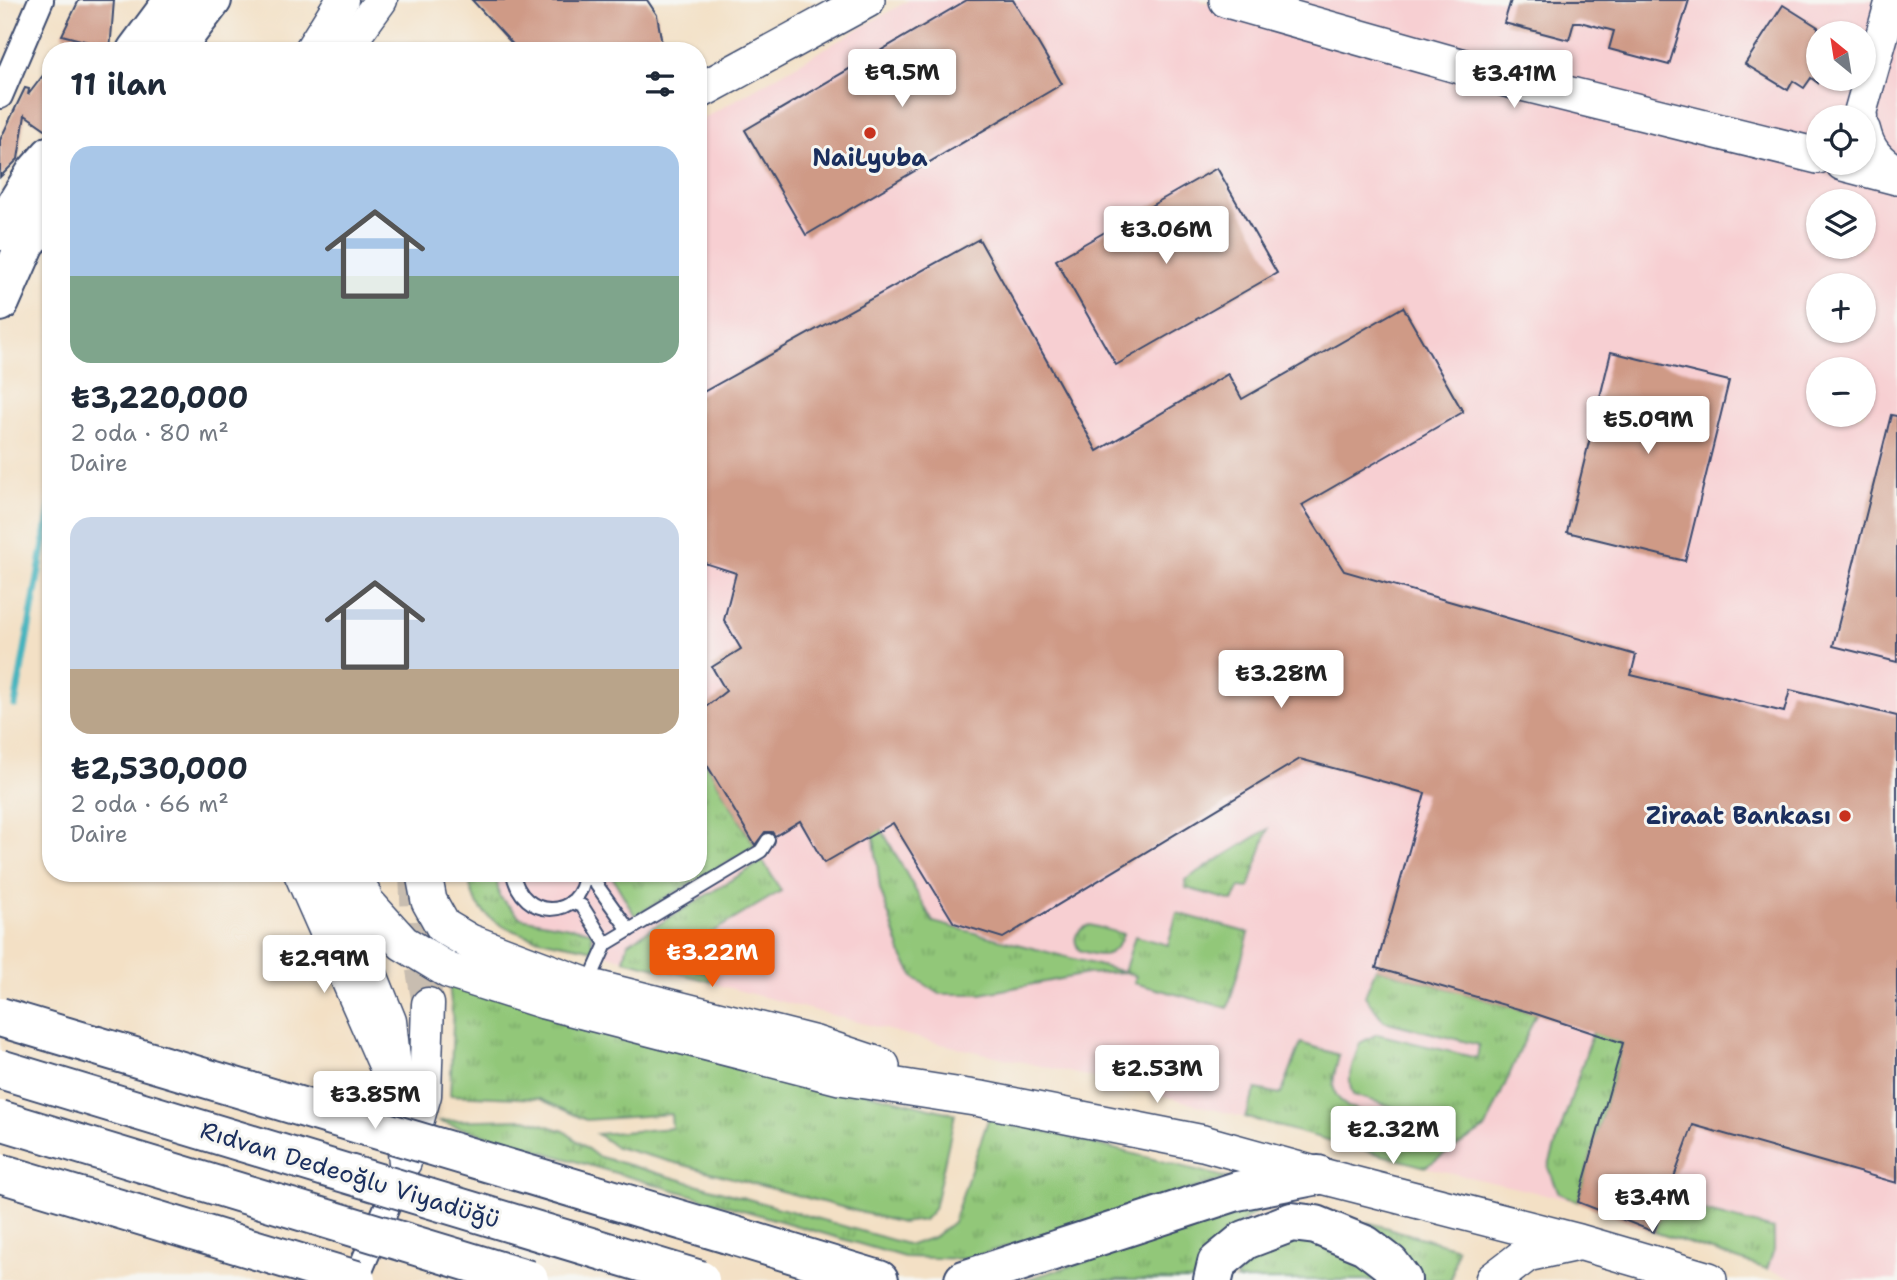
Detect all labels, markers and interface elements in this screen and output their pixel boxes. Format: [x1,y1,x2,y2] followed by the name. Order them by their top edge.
[1806,21,1876,91] north arrow
[1806,21,1876,427] map controls
[853,50,951,109] pin: ₺9.5M
[1457,50,1571,110] pin: ₺3.41M
[864,57,940,87] text: ₺9.5M
[1472,58,1556,88] text: ₺3.41M
[70,64,167,105] text: 11 ilan
[641,65,679,103] icon: filters
[1806,105,1876,175] button: locate
[862,125,878,141] marker: NaiLyuba
[812,142,928,174] place label: NaiLyuba
[1806,189,1876,259] button: layers
[312,191,438,317] icon: home
[1109,206,1223,266] pin: ₺3.06M
[1120,214,1212,244] text: ₺3.06M
[1806,273,1876,343] button: +
[1806,357,1876,427] button: −
[70,377,249,418] text: ₺3,220,000
[1591,396,1705,456] pin: ₺5.09M
[1602,404,1694,434] text: ₺5.09M
[70,418,229,448] text: 2 oda · 80 m²
[70,448,128,478] text: Daire
[312,562,438,688] icon: home
[1224,650,1338,710] pin: ₺3.28M
[1235,658,1327,688] text: ₺3.28M
[70,748,248,789] text: ₺2,530,000
[70,789,229,819] text: 2 oda · 66 m²
[1646,800,1831,832] place label: Ziraat Bankası
[1837,808,1853,824] marker: Ziraat Bankası
[70,819,128,849] text: Daire
[655,930,769,989] pin: ₺3.22M
[267,936,381,995] pin: ₺2.99M
[666,937,758,967] text: ₺3.22M
[279,943,369,973] text: ₺2.99M
[1100,1046,1214,1105] pin: ₺2.53M
[1111,1053,1203,1083] text: ₺2.53M
[318,1072,432,1131] pin: ₺3.85M
[329,1079,421,1109] text: ₺3.85M
[1336,1106,1450,1166] pin: ₺2.32M
[196,1114,504,1236] street label: Rıdvan Dedeoğlu Viyadüğü
[1347,1114,1439,1144] text: ₺2.32M
[1603,1174,1701,1234] pin: ₺3.4M
[1614,1182,1690,1212] text: ₺3.4M

